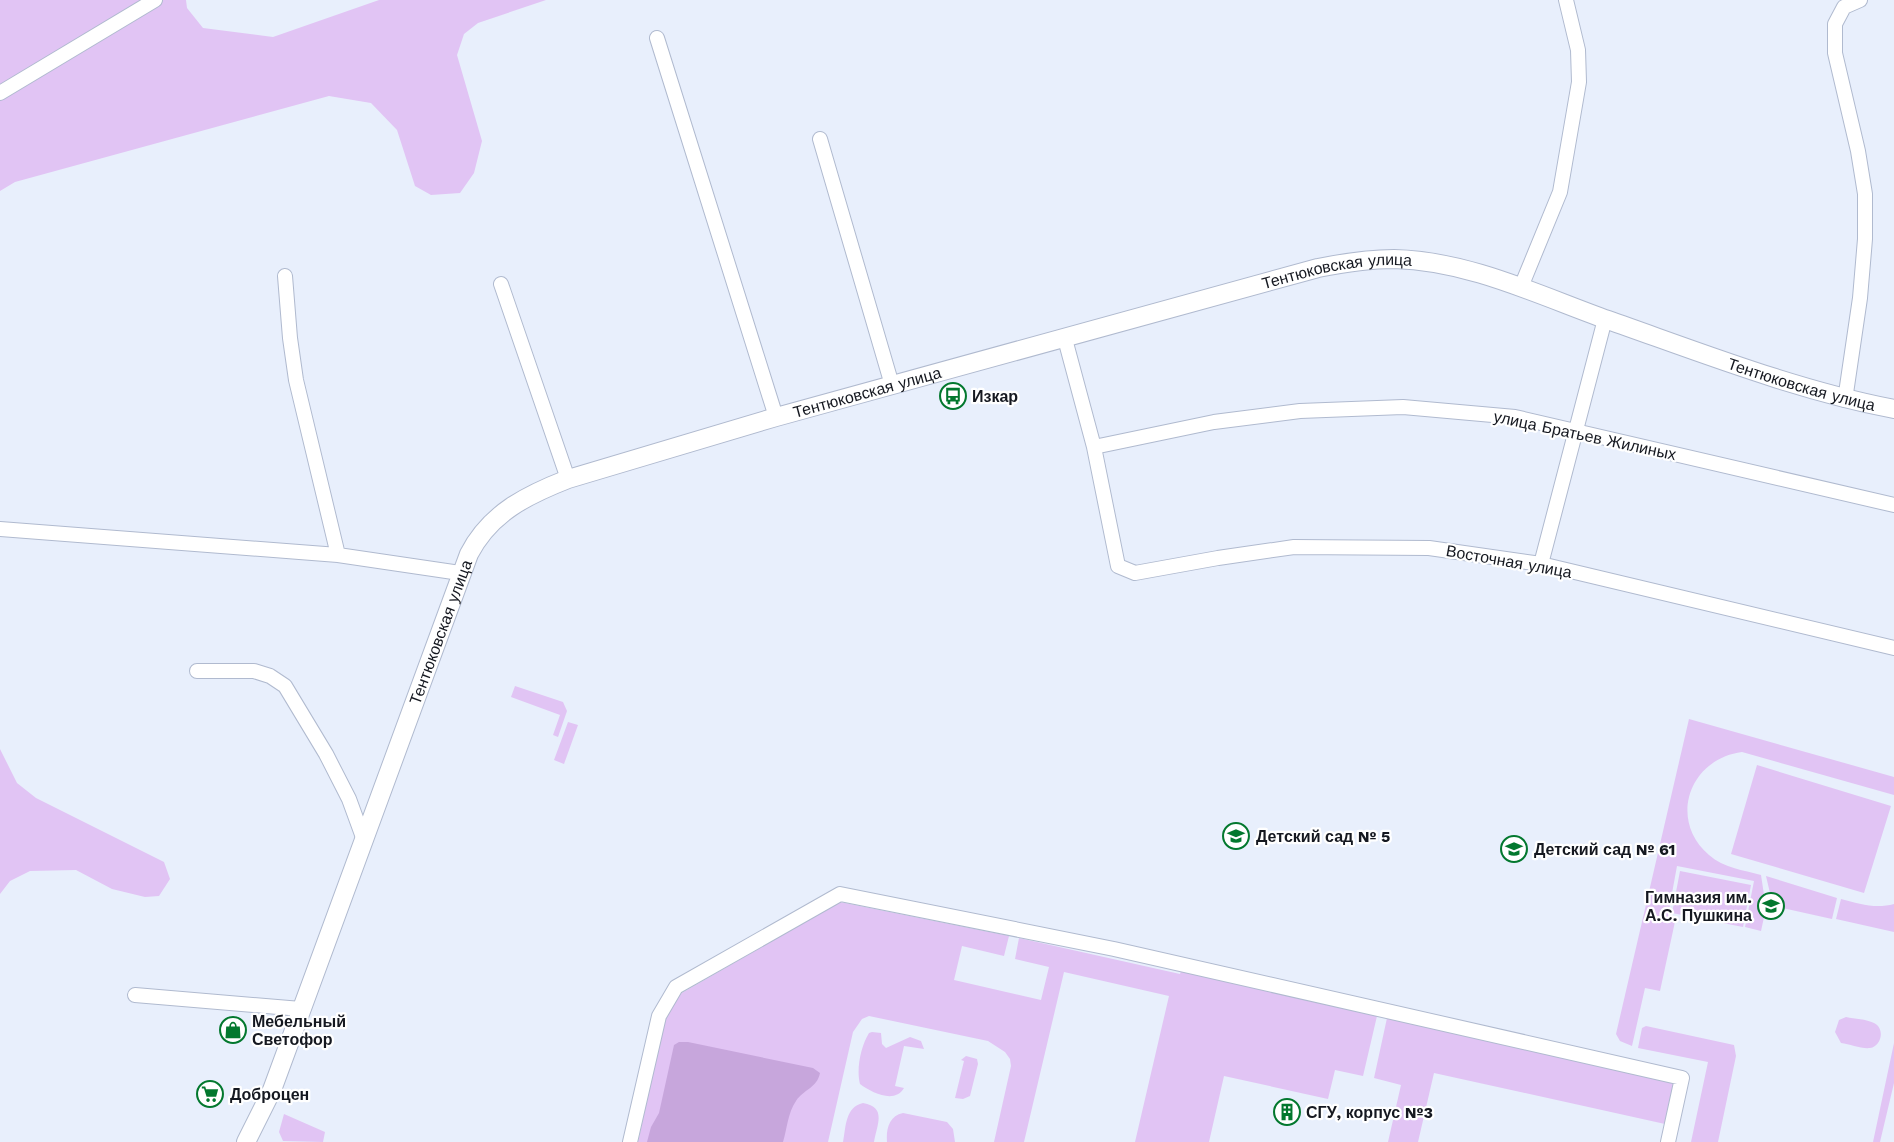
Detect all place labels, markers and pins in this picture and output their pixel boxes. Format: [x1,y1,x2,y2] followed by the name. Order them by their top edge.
[938,381,968,411] bus stop icon: Изкар
[972,387,1018,406] place label: Изкар
[1221,821,1251,851] school or university icon: Детский сад № 5
[1256,827,1390,846] place label: Детский сад № 5
[1499,834,1529,864] school or university icon: Детский сад № 61
[1534,840,1675,859] place label: Детский сад № 61
[1645,888,1752,925] place label: Гимназия им. А.С. Пушкина
[1756,891,1786,921] school or university icon: Гимназия им. А.С. Пушкина
[252,1012,346,1049] place label: Мебельный Светофор
[218,1015,248,1045] shop icon: Мебельный Светофор
[195,1079,225,1109] supermarket icon: Доброцен
[230,1085,309,1104] place label: Доброцен
[1272,1097,1302,1127] building icon: СГУ, корпус №3
[1306,1103,1433,1122] place label: СГУ, корпус №3

